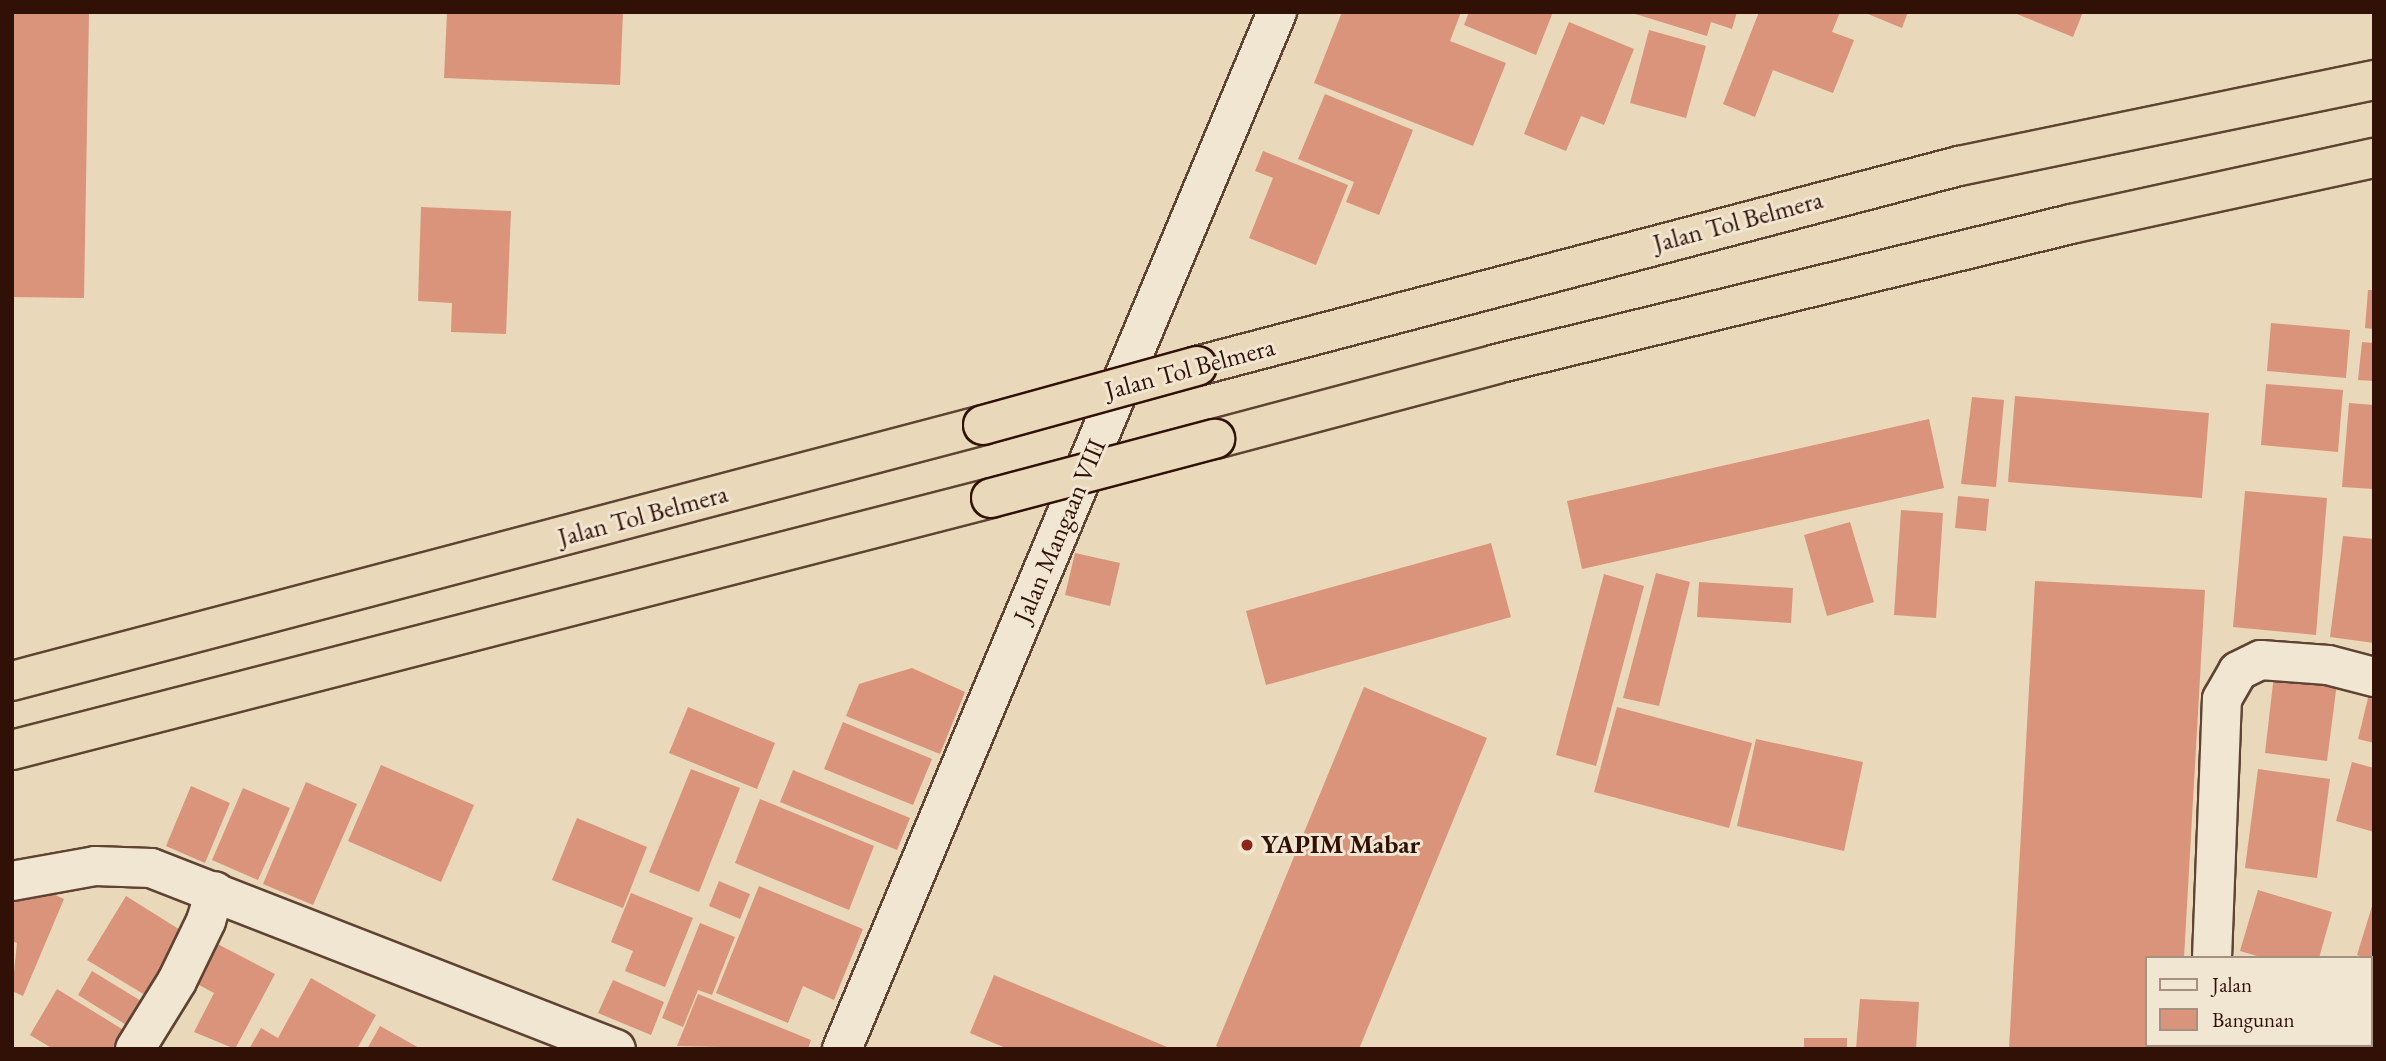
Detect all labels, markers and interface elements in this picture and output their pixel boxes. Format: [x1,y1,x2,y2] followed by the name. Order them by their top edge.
[1650,184,1826,260] street label: Jalan Tol Belmera
[1102,331,1278,407] street label: Jalan Tol Belmera
[1007,434,1113,628] street label: Jalan Mangaan VIII
[555,478,731,554] street label: Jalan Tol Belmera
[1261,829,1420,861] place label: YAPIM Mabar
[1239,837,1255,853] marker: YAPIM Mabar
[2144,956,2372,1047] legend
[2212,971,2252,998] text: Jalan
[2212,1006,2295,1033] text: Bangunan

